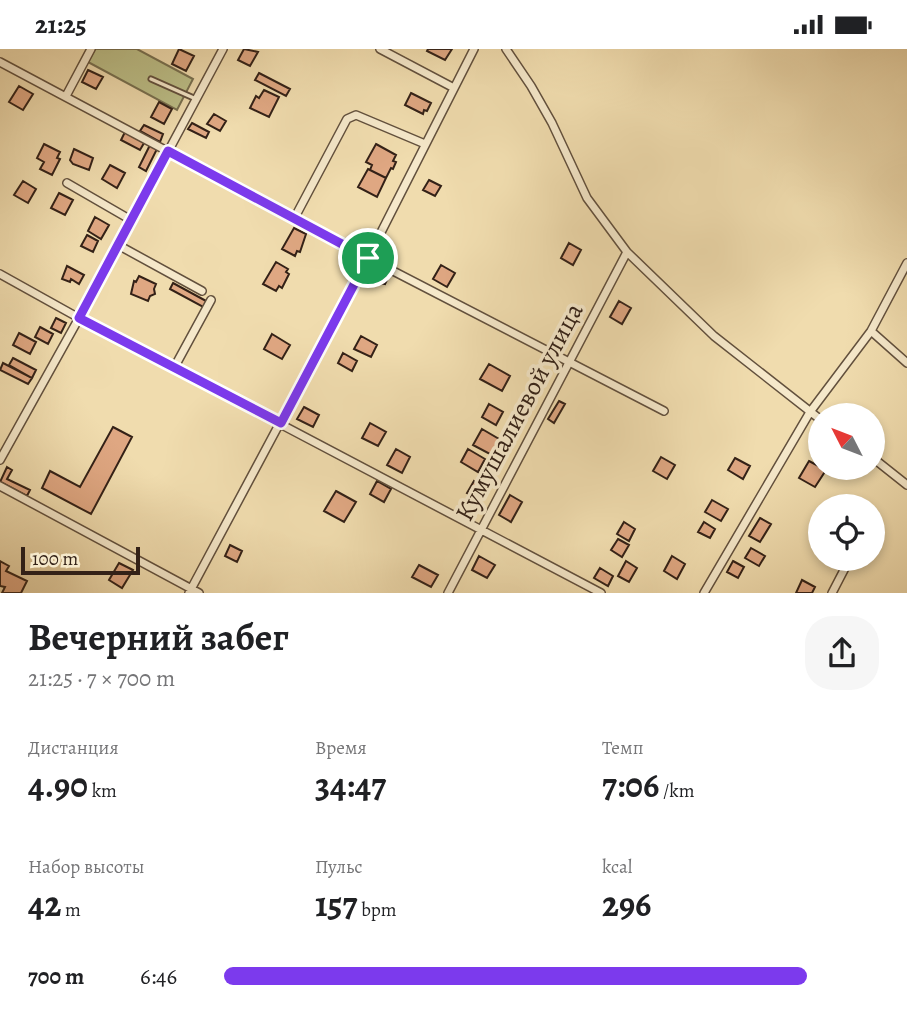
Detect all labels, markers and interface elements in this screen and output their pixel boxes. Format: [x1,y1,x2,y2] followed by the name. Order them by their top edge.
[35,7,87,42] text: 21:25
[338,228,398,288] pin
[349,239,387,277] icon: arrive
[447,297,591,527] street label: Кумушалиевой улица
[808,403,886,479] north arrow
[808,403,885,571] map controls
[808,494,885,571] button: locate
[21,543,140,575] scale bar
[32,546,78,572] text: 100 m
[28,611,289,663] text: Вечерний забег
[805,616,879,690] button: share
[28,663,175,694] text: 21:25 · 7 × 700 m
[28,735,119,761] text: Дистанция
[315,735,367,761] text: Время
[602,735,643,761] text: Темп
[28,761,88,809] text: 4.90
[315,761,386,809] text: 34:47
[602,761,659,809] text: 7:06
[88,778,117,804] text: km
[659,778,695,804] text: /km
[28,854,144,880] text: Набор высоты
[315,854,363,880] text: Пульс
[602,854,632,880] text: kcal
[28,880,61,928] text: 42
[315,880,357,928] text: 157
[602,880,651,928] text: 296
[61,897,81,923] text: m
[357,897,397,923] text: bpm
[28,961,84,992] text: 700 m
[140,961,177,992] text: 6:46

